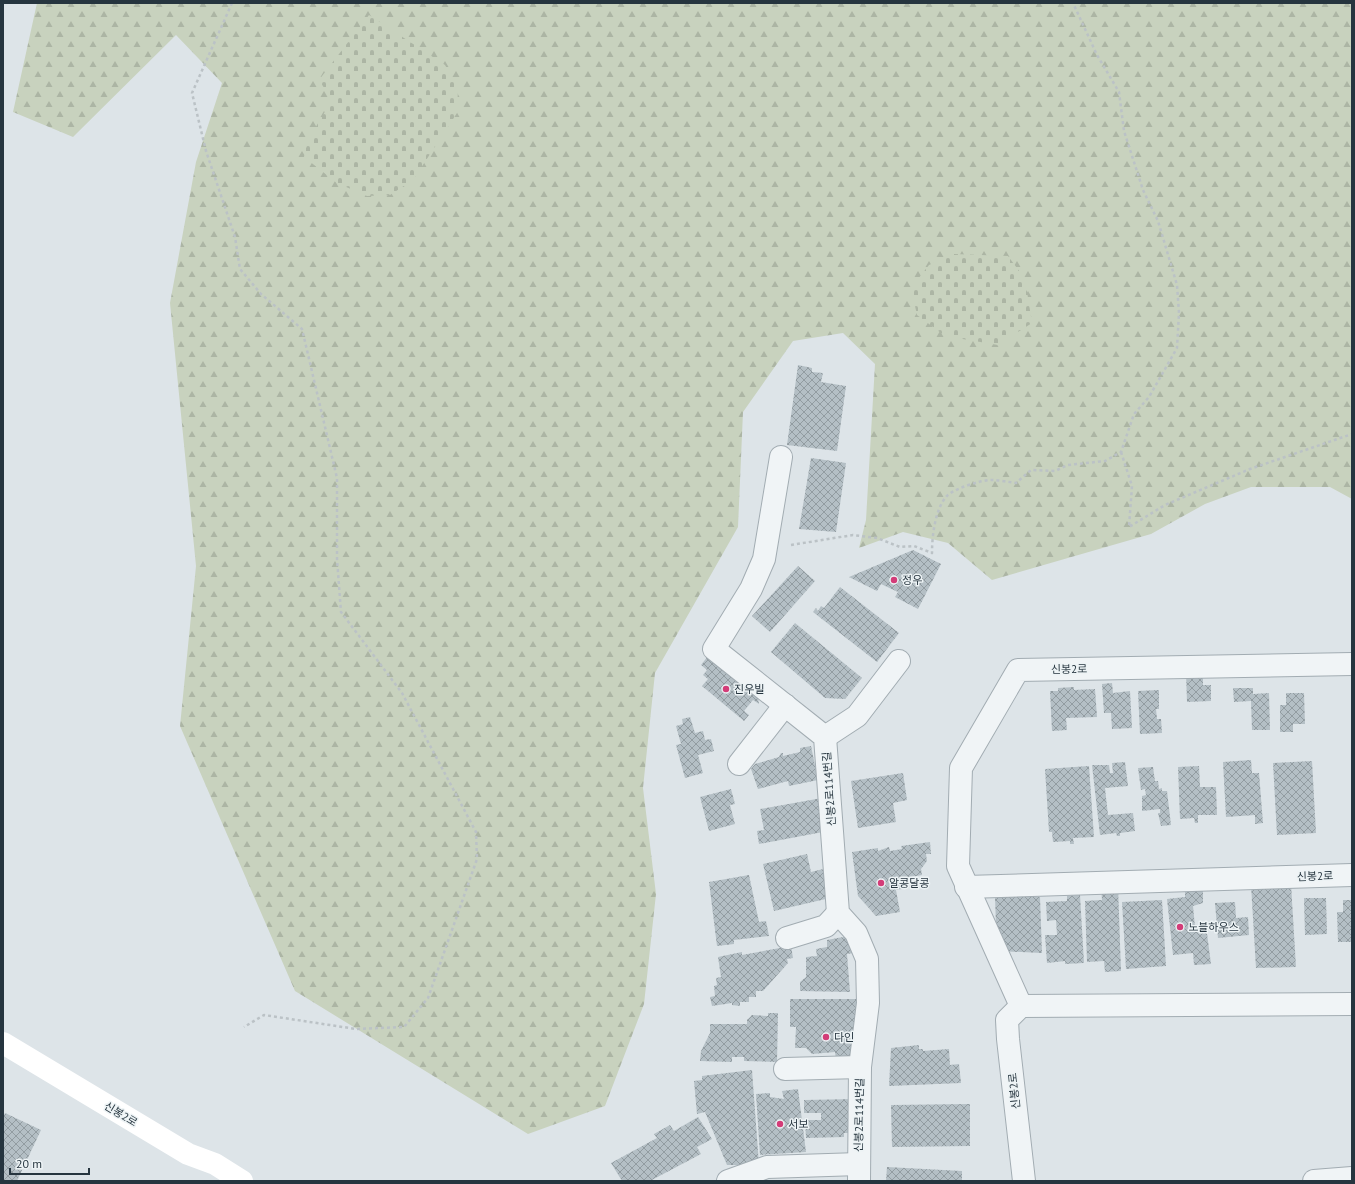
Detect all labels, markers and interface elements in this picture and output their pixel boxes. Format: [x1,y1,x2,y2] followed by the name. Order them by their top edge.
[902,573,922,587] place label: 정우
[889,575,899,585] marker: 정우
[1051,662,1087,676] street label: 신봉2로
[734,682,764,696] place label: 진우빌
[721,684,731,694] marker: 진우빌
[819,751,839,827] street label: 신봉2로114번길
[1297,868,1333,884] street label: 신봉2로
[889,876,929,890] place label: 알콩달콩
[876,878,886,888] marker: 알콩달콩
[1188,920,1239,934] place label: 노블하우스
[1175,922,1185,932] marker: 노블하우스
[834,1030,854,1044] place label: 다인
[821,1032,831,1042] marker: 다인
[1005,1072,1023,1110] street label: 신봉2로
[851,1078,867,1152] street label: 신봉2로114번길
[102,1099,140,1129] street label: 신봉2로
[788,1117,808,1131] place label: 서보
[775,1119,785,1129] marker: 서보
[10,1150,89,1176] scale bar
[16,1156,42,1171] text: 20 m

